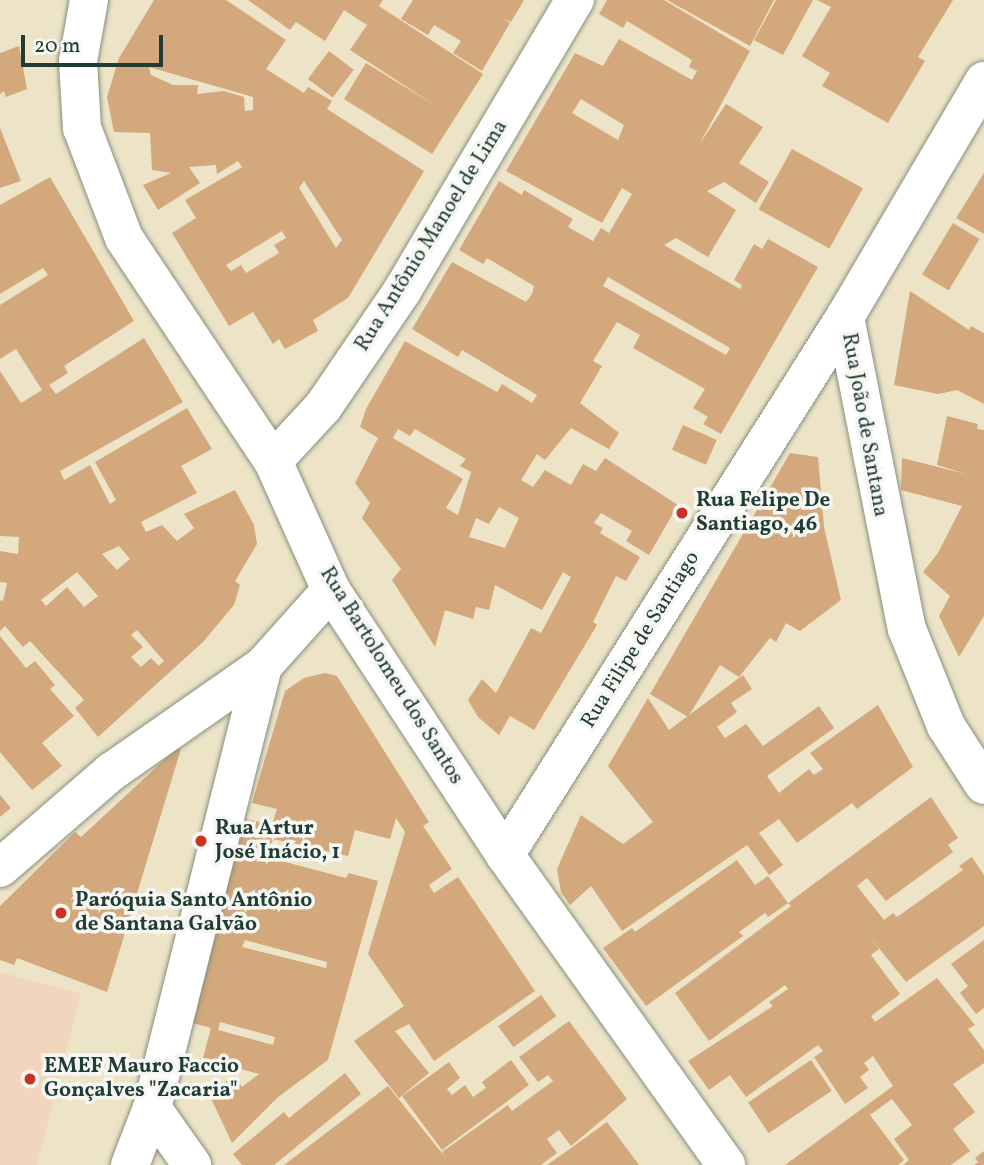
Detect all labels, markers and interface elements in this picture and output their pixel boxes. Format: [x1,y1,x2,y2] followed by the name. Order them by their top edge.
[24,21,166,65] scale bar
[34,32,80,61] text: 20 m
[350,116,514,356] street label: Rua Antônio Manoel de Lima
[835,331,893,519] street label: Rua João de Santana
[696,488,830,538] place label: Rua Felipe De Santiago, 46
[674,505,690,521] marker: Rua Felipe De Santiago, 46
[576,547,706,733] street label: Rua Filipe de Santiago
[314,563,468,789] street label: Rua Bartolomeu dos Santos
[215,816,340,866] place label: Rua Artur José Inácio, 1
[193,833,209,849] marker: Rua Artur José Inácio, 1
[75,888,312,938] place label: Paróquia Santo Antônio de Santana Galvão
[53,905,69,921] marker: Paróquia Santo Antônio de Santana Galvão
[44,1054,239,1104] place label: EMEF Mauro Faccio Gonçalves "Zacaria"
[22,1071,38,1087] marker: EMEF Mauro Faccio Gonçalves "Zacaria"

